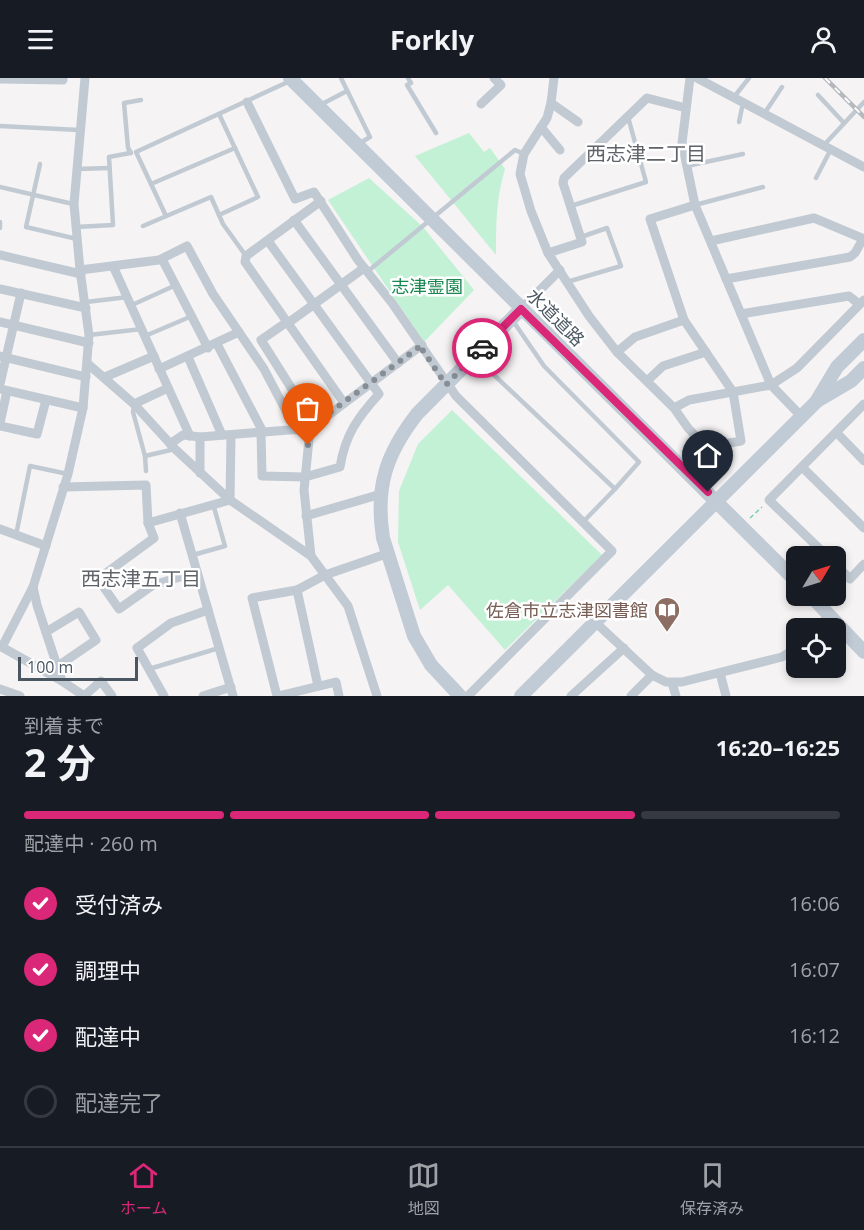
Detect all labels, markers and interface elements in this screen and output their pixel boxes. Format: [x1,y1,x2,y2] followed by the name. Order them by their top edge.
[390,21,474,58] text: Forkly
[24,23,57,56] icon: menu
[807,23,840,56] icon: person
[586,140,706,167] district label: 西志津二丁目
[391,274,463,298] park label: 志津霊園
[522,283,590,351] street label: 水道道路
[452,318,512,378] courier
[466,332,499,365] icon: car
[282,383,333,445] pin
[291,392,324,425] icon: bag
[682,430,733,492] pin
[691,439,724,472] icon: home
[786,546,846,606] north arrow
[786,546,846,678] map controls
[81,565,201,592] district label: 西志津五丁目
[652,595,682,633] library icon: 佐倉市立志津図書館
[486,598,648,622] place label: 佐倉市立志津図書館
[786,618,846,678] button: locate
[18,654,138,682] scale bar
[27,656,73,678] text: 100 m
[24,712,104,739] text: 到着まで
[716,732,840,762] text: 16:20–16:25
[24,735,95,788] text: 2 分
[24,830,158,857] text: 配達中 · 260 m
[24,887,57,920] icon: check
[75,889,163,919] text: 受付済み
[789,890,840,917] text: 16:06
[24,953,57,986] icon: check
[75,955,141,985] text: 調理中
[789,956,840,983] text: 16:07
[24,1019,57,1052] icon: check
[75,1021,141,1051] text: 配達中
[789,1022,840,1049] text: 16:12
[75,1087,163,1117] text: 配達完了
[120,1159,167,1219] tab: ホーム
[407,1159,440,1219] tab: 地図
[680,1159,744,1219] tab: 保存済み

